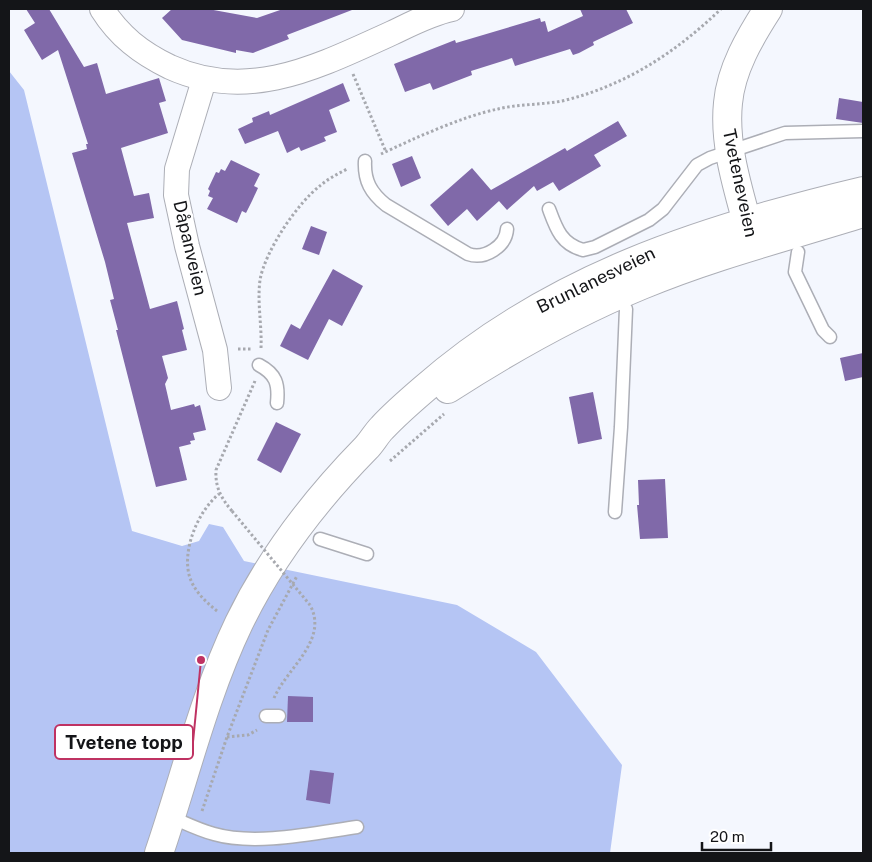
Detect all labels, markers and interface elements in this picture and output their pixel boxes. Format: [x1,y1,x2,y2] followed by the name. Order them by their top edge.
[719,127,762,239] street label: Tveteneveien
[169,198,212,298] street label: Dåpanveien
[533,242,658,317] street label: Brunlanesveien
[55,725,193,759] callout: Tvetene topp
[65,731,183,753] text: Tvetene topp
[702,820,771,852] scale bar
[710,828,745,845] text: 20 m

